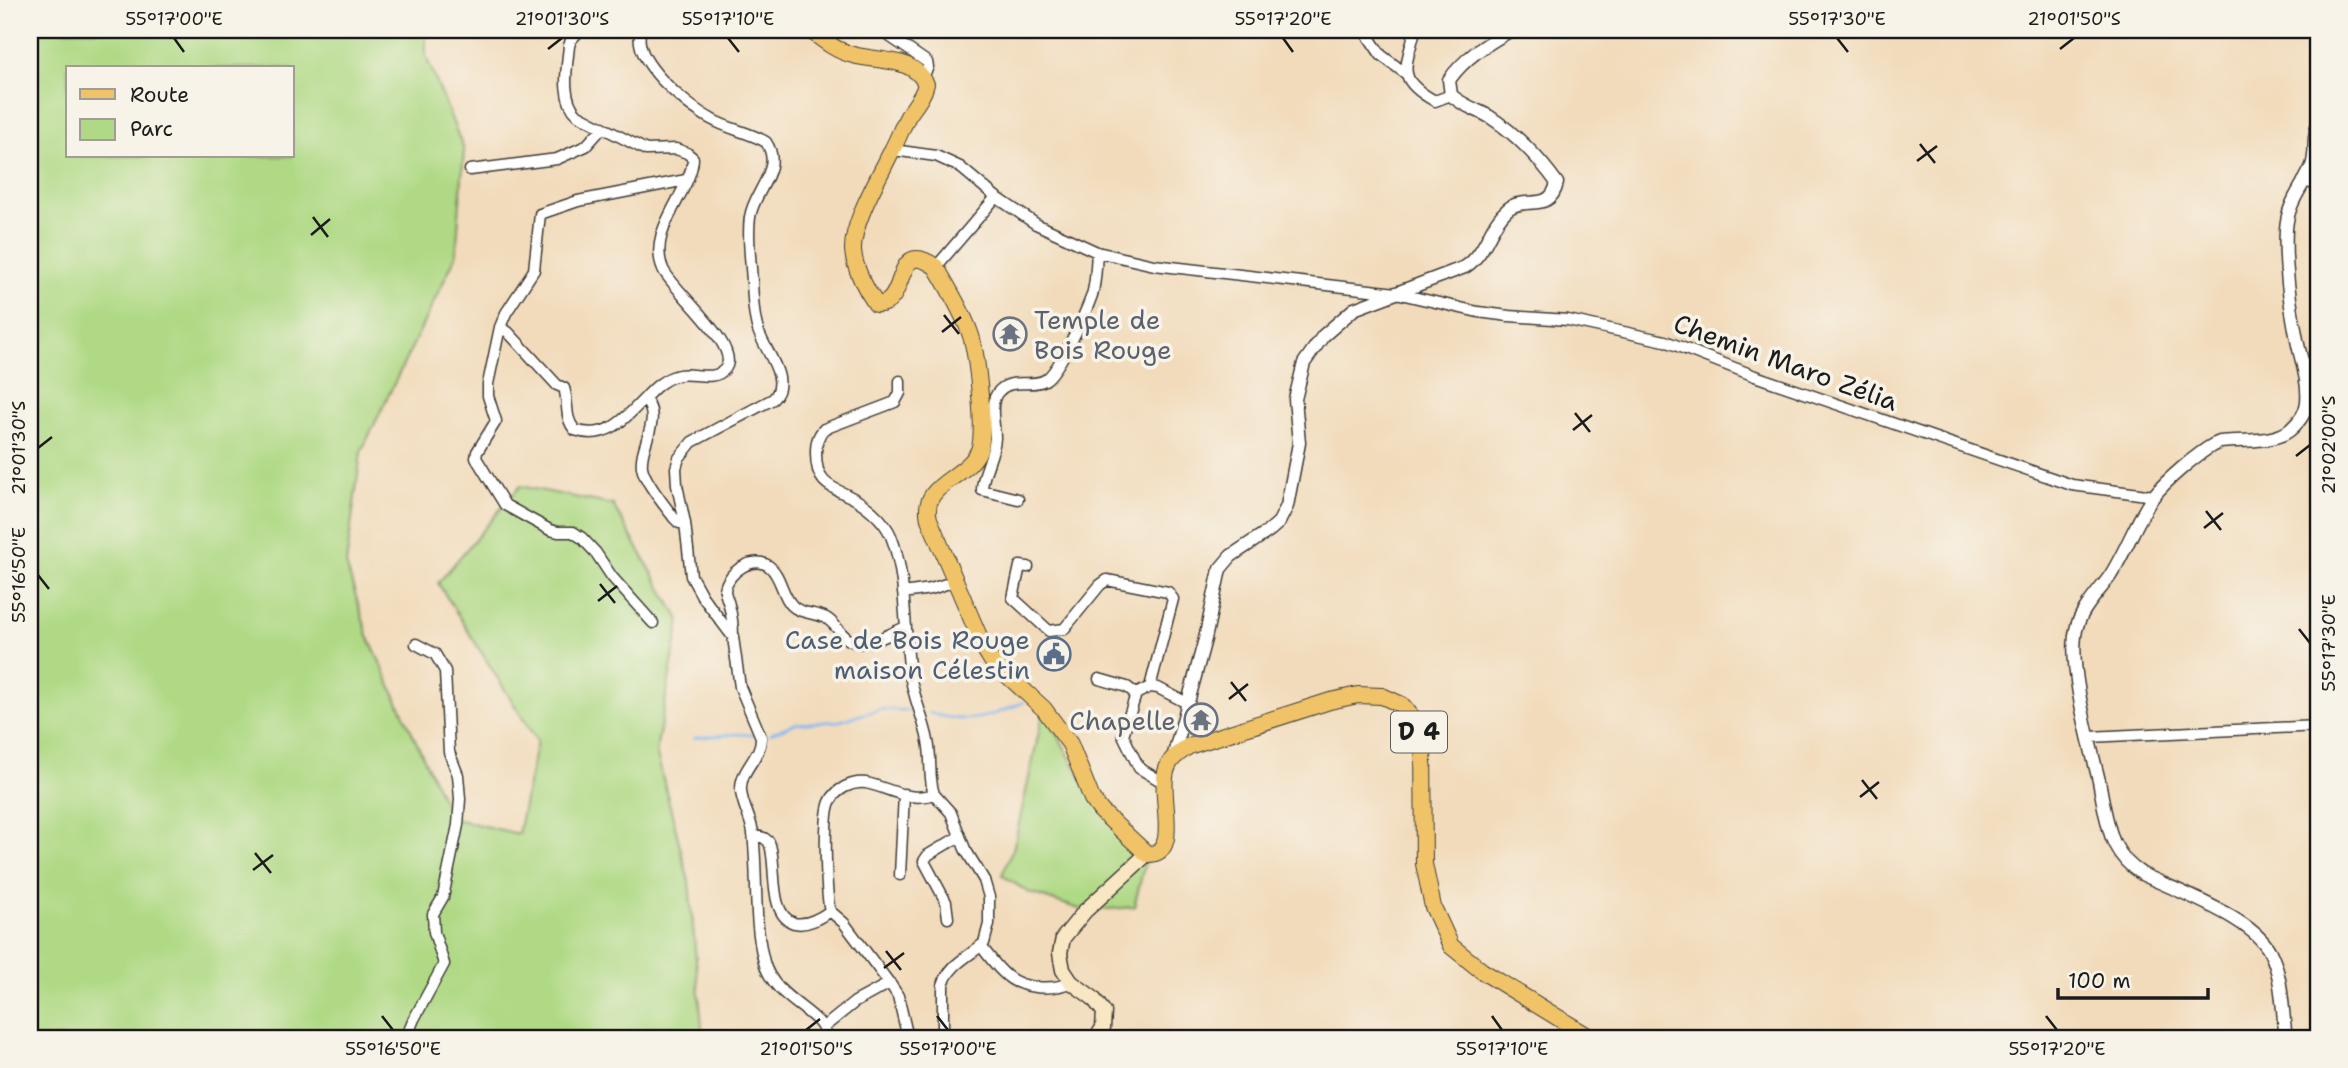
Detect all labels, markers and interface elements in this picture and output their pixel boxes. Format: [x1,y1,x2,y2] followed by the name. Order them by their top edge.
[125,7,223,31] text: 55°17'00"E
[515,7,609,31] text: 21°01'30"S
[682,7,774,31] text: 55°17'10"E
[1234,7,1332,31] text: 55°17'20"E
[1788,7,1886,31] text: 55°17'30"E
[2027,7,2121,31] text: 21°01'50"S
[66,66,294,158] legend
[130,81,189,109] text: Route
[130,115,173,143] text: Parc
[1034,302,1172,367] place label: Temple de Bois Rouge
[1669,305,1903,419] street label: Chemin Maro Zélia
[991,315,1029,353] temple icon: Temple de Bois Rouge
[2317,396,2341,494] text: 21°02'00"S
[7,401,31,495] text: 21°01'30"S
[7,527,31,623] text: 55°16'50"E
[2317,594,2341,692] text: 55°17'30"E
[785,622,1030,687] place label: Case de Bois Rouge maison Célestin
[1035,635,1073,673] public building icon: Case de Bois Rouge maison Célestin
[1182,701,1220,739] temple icon: Chapelle
[1069,703,1176,738] place label: Chapelle
[1391,712,1447,752] road number: D 4
[2058,956,2208,1000] scale bar
[2068,967,2131,995] text: 100 m
[345,1037,441,1061] text: 55°16'50"E
[759,1037,853,1061] text: 21°01'50"S
[899,1037,997,1061] text: 55°17'00"E
[1456,1037,1548,1061] text: 55°17'10"E
[2008,1037,2106,1061] text: 55°17'20"E

